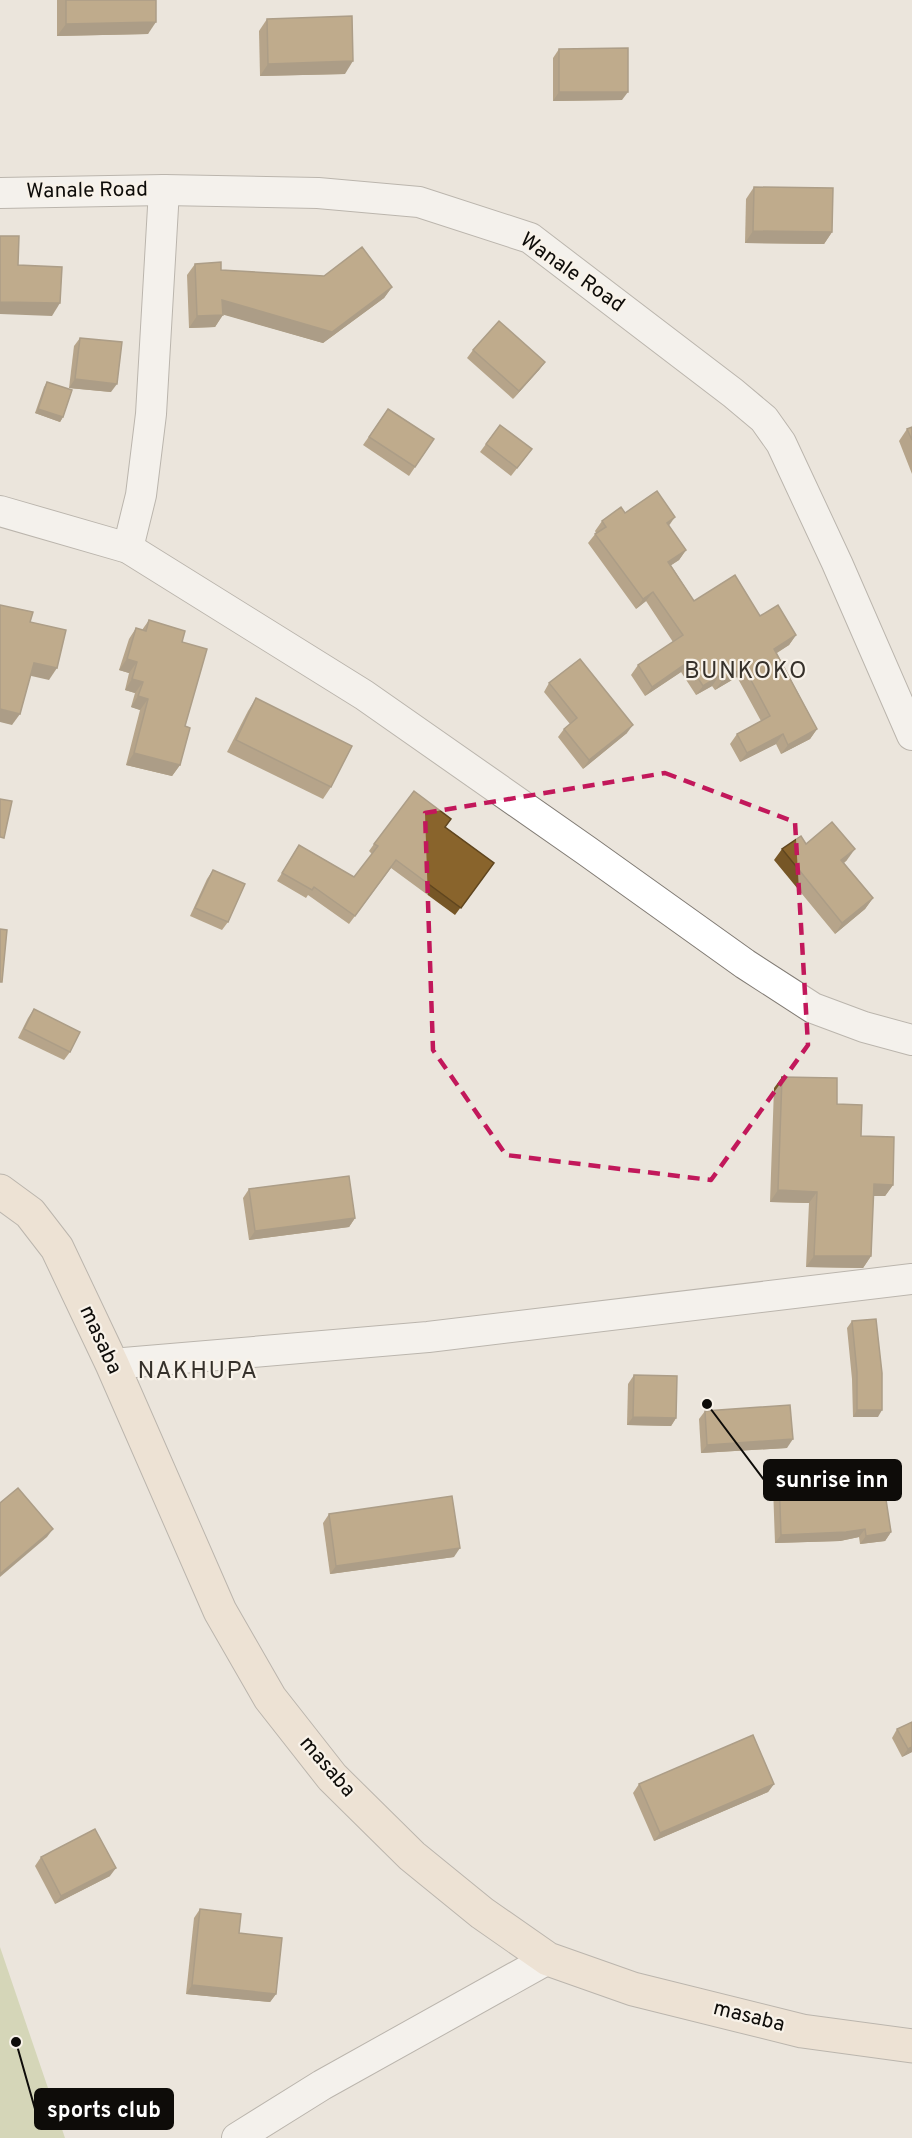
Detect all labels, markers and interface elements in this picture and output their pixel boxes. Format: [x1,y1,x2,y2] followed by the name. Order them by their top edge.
[26,176,148,206] street label: Wanale Road
[514,227,630,319] street label: Wanale Road
[684,657,808,687] district label: BUNKOKO
[72,1301,128,1379] street label: masaba
[138,1357,258,1387] district label: NAKHUPA
[764,1460,901,1500] callout: sunrise inn
[776,1468,888,1495] text: sunrise inn
[293,1731,361,1803] street label: masaba
[710,1995,788,2039] street label: masaba
[35,2089,173,2129] callout: sports club
[47,2098,161,2125] text: sports club

